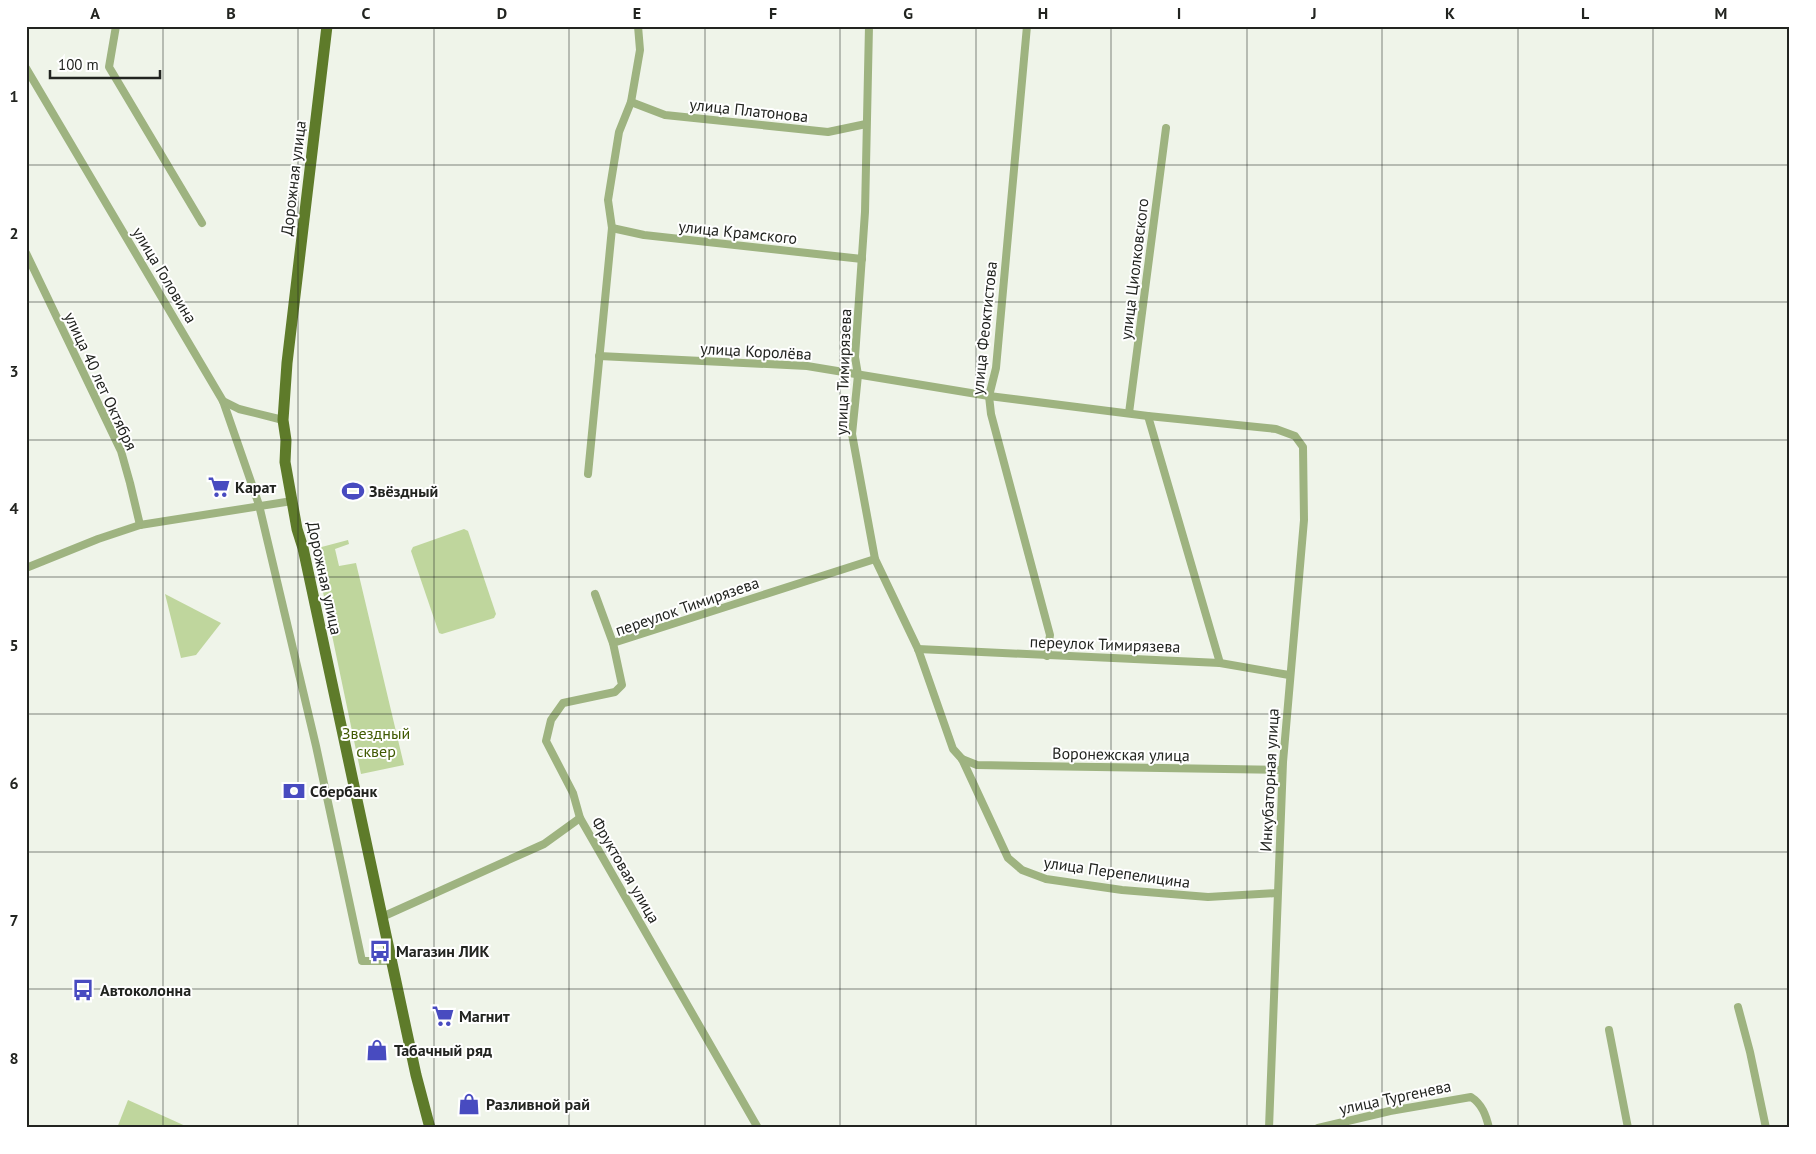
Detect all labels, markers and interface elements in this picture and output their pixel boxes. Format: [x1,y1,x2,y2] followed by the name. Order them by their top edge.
[90,3,100,23] text: A
[226,3,236,23] text: B
[362,3,371,23] text: C
[497,3,507,23] text: D
[633,3,641,23] text: E
[769,3,777,23] text: F
[903,3,913,23] text: G
[1038,3,1048,23] text: H
[1177,3,1181,23] text: I
[1310,3,1317,23] text: J
[1445,3,1455,23] text: K
[1581,3,1590,23] text: L
[1715,3,1727,23] text: M
[50,48,160,80] scale bar
[58,55,99,74] text: 100 m
[9,86,19,106] text: 1
[689,94,809,126] street label: улица Платонова
[276,119,310,237] street label: Дорожная улица
[1115,197,1153,341] street label: улица Циолковского
[678,216,798,248] street label: улица Крамского
[9,223,19,243] text: 2
[128,223,202,327] street label: улица Головина
[967,260,1001,396] street label: улица Феоктистова
[831,308,855,436] street label: улица Тимирязева
[60,309,142,453] street label: улица 40 лет Октября
[700,338,812,364] street label: улица Королёва
[9,361,19,381] text: 3
[206,474,232,500] supermarket icon: Карат
[235,477,276,497] place label: Карат
[340,478,366,504] sports icon: Звёздный
[369,481,438,501] place label: Звёздный
[9,498,19,518] text: 4
[303,519,347,637] street label: Дорожная улица
[612,572,762,640] street label: переулок Тимирязева
[1029,631,1181,657] street label: переулок Тимирязева
[9,635,19,655] text: 5
[1255,708,1283,852] street label: Инкубаторная улица
[342,723,410,761] park label: Звездный сквер
[1052,743,1190,765] street label: Воронежская улица
[9,773,19,793] text: 6
[281,778,307,804] bank icon: Сбербанк
[310,781,377,801] place label: Сбербанк
[588,813,664,927] street label: Фруктовая улица
[1042,852,1192,892] street label: улица Перепелицина
[9,910,19,930] text: 7
[367,938,393,964] bus stop icon: Магазин ЛИК
[396,941,489,961] place label: Магазин ЛИК
[70,977,96,1003] bus stop icon: Автоколонна
[100,980,191,1000] place label: Автоколонна
[430,1003,456,1029] supermarket icon: Магнит
[459,1006,510,1026] place label: Магнит
[364,1037,390,1063] shop icon: Табачный ряд
[394,1040,492,1060] place label: Табачный ряд
[9,1048,19,1068] text: 8
[1337,1075,1453,1119] street label: улица Тургенева
[456,1091,482,1117] shop icon: Разливной рай
[486,1094,590,1114] place label: Разливной рай

